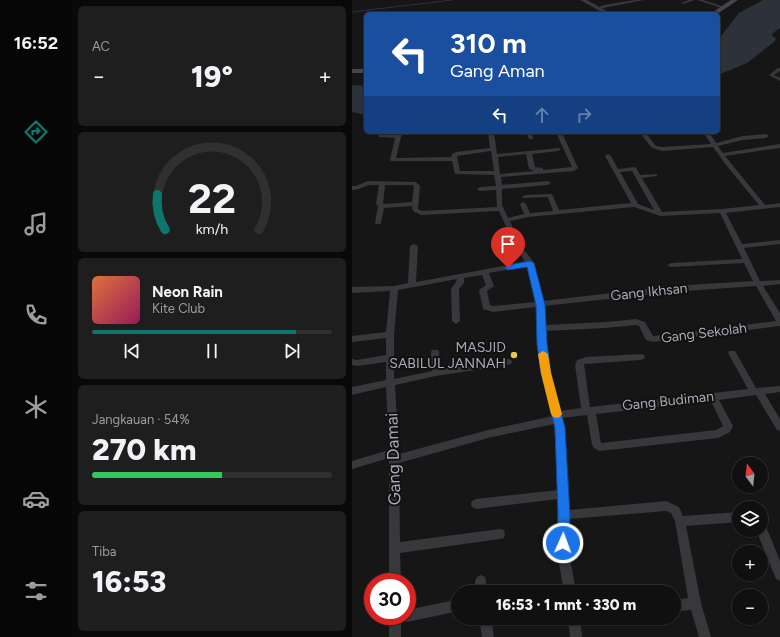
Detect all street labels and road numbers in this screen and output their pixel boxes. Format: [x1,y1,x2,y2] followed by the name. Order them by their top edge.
[610,279,688,304] street label: Gang Ikhsan
[660,319,748,347] street label: Gang Sekolah
[621,388,715,414] street label: Gang Budiman
[381,412,405,506] street label: Gang Damai

